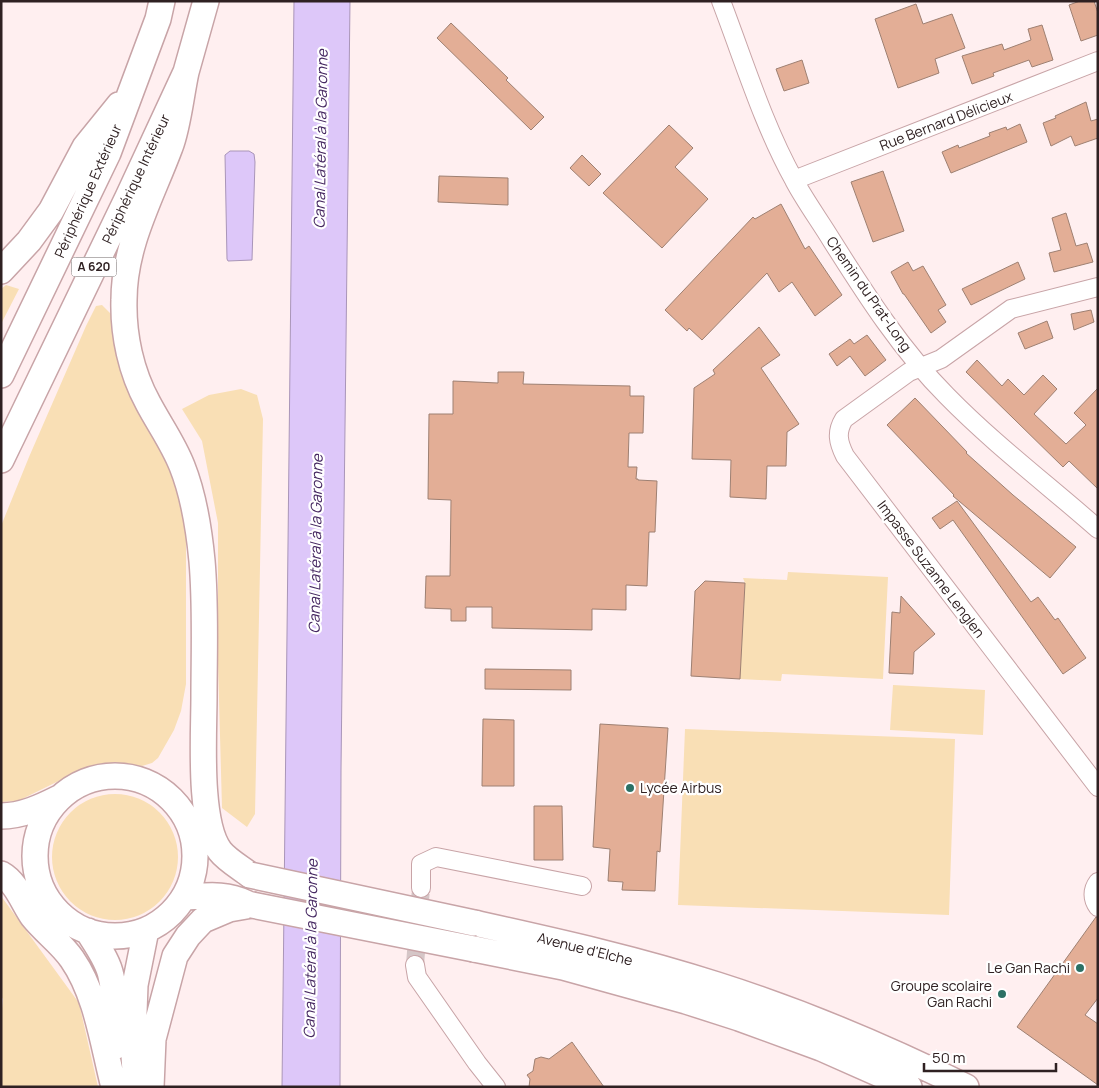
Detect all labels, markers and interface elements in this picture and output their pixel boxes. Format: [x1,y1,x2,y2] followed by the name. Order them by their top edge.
[308,48,333,229] water label: Canal Latéral à la Garonne
[877,86,1016,155] street label: Rue Bernard Délicieux
[97,111,174,247] street label: Périphérique Intérieur
[49,121,126,261] street label: Périphérique Extérieur
[822,232,916,355] street label: Chemin du Prat-Long
[72,258,116,276] road number: A 620
[303,453,328,634] water label: Canal Latéral à la Garonne
[873,496,989,641] street label: Impasse Suzanne Lenglen
[640,778,722,797] place label: Lycée Airbus
[624,782,636,794] marker: Lycée Airbus
[298,858,323,1039] water label: Canal Latéral à la Garonne
[536,928,635,970] street label: Avenue d'Elche
[987,958,1070,977] place label: Le Gan Rachi
[1074,962,1086,974] marker: Le Gan Rachi
[891,976,992,1011] place label: Groupe scolaire Gan Rachi
[996,988,1008,1000] marker: Groupe scolaire Gan Rachi
[924,1040,1056,1072] scale bar
[932,1047,966,1068] text: 50 m

